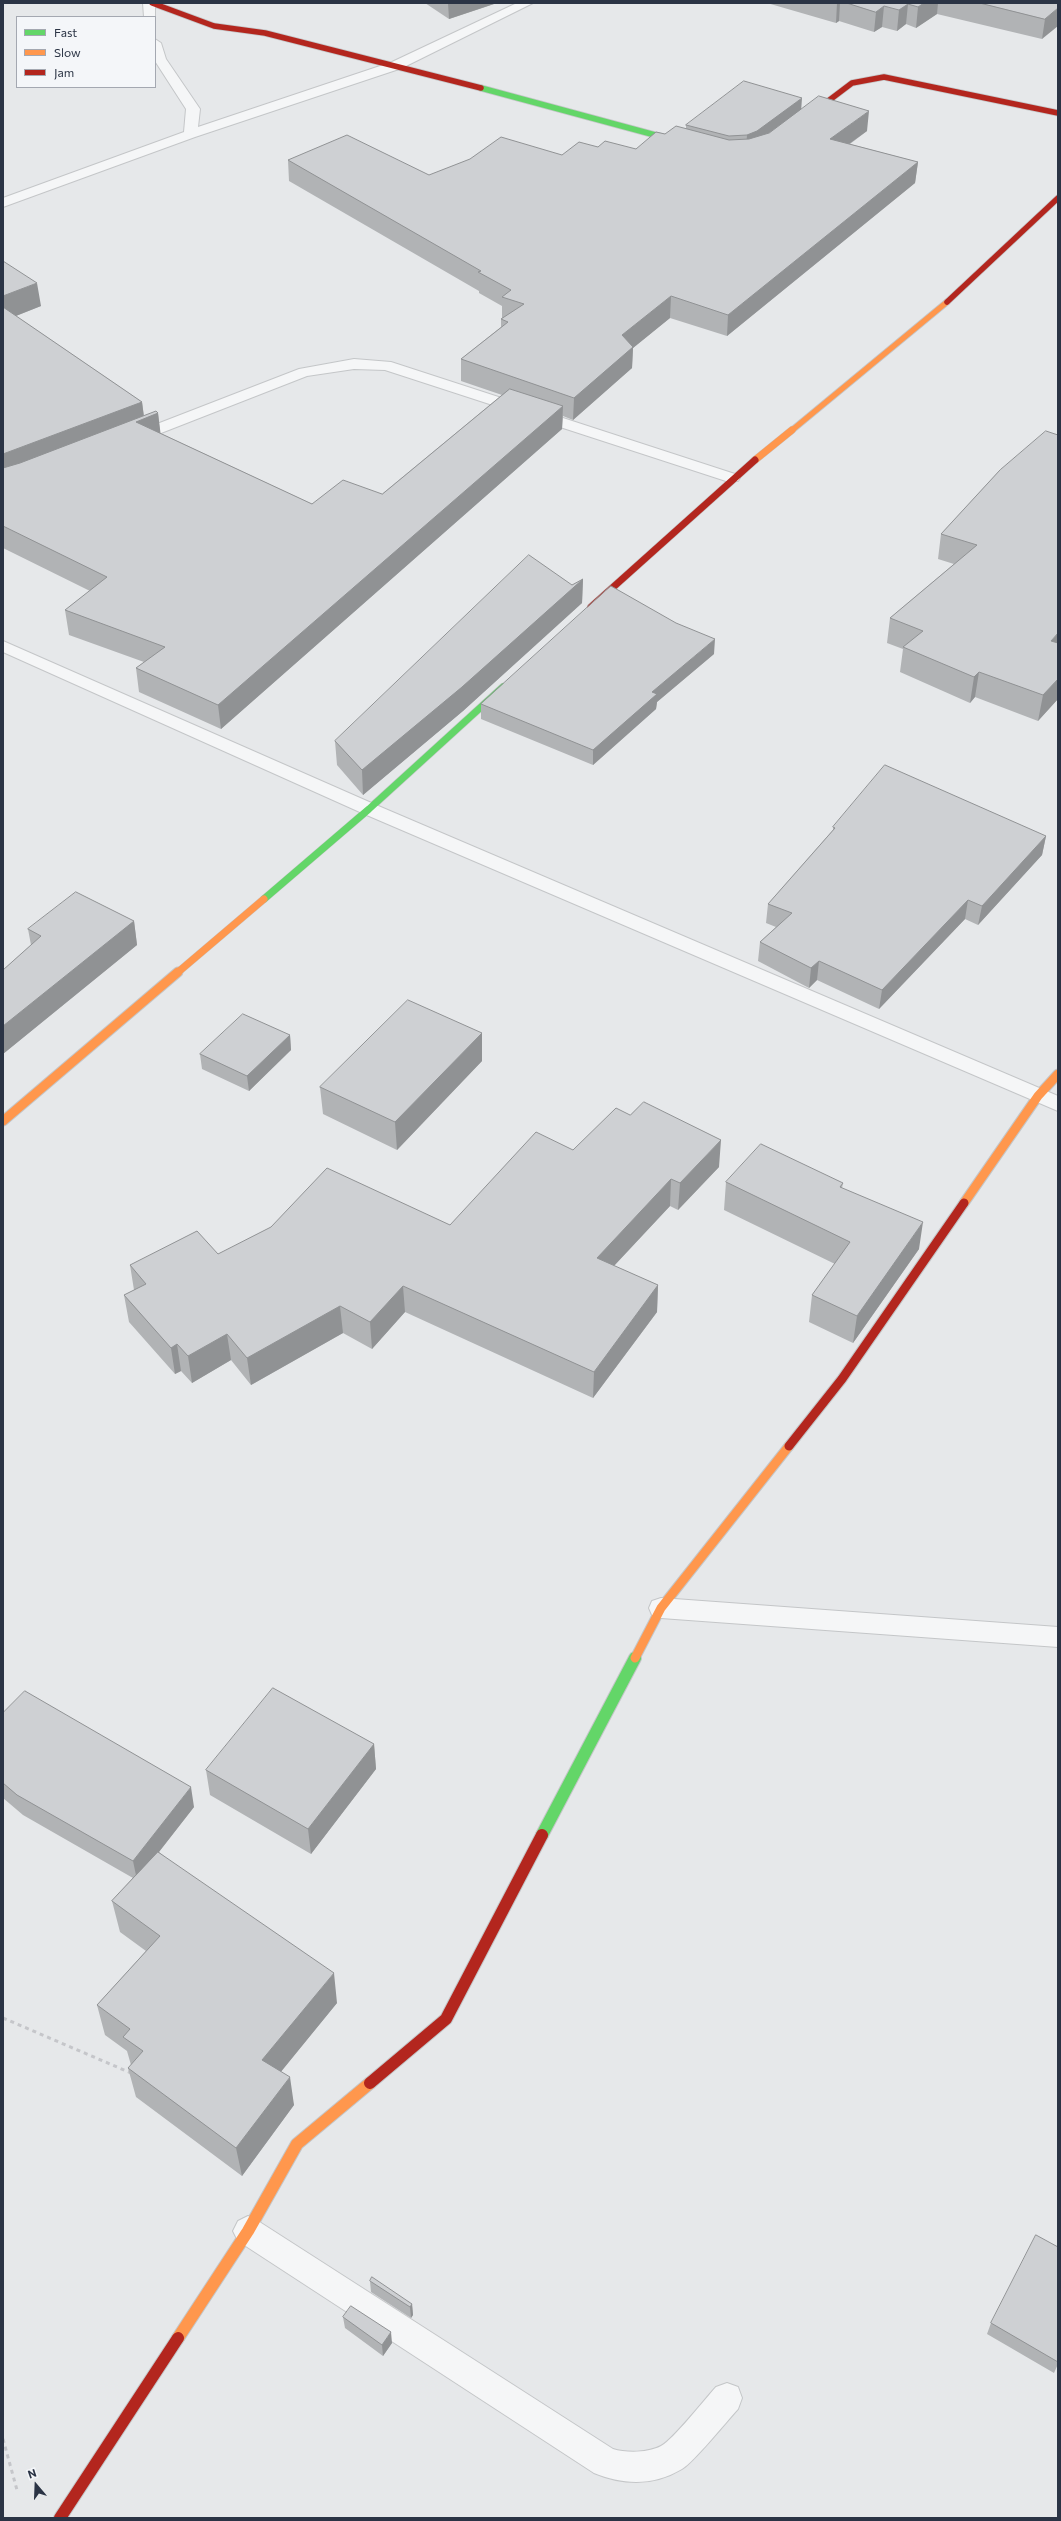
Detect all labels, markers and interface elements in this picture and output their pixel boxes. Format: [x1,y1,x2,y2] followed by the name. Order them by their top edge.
[16,16,156,88] legend
[54,25,77,39] text: Fast
[54,45,81,59] text: Slow
[54,65,74,79] text: Jam
[16,2465,56,2505] north arrow
[26,2466,38,2481] text: N

